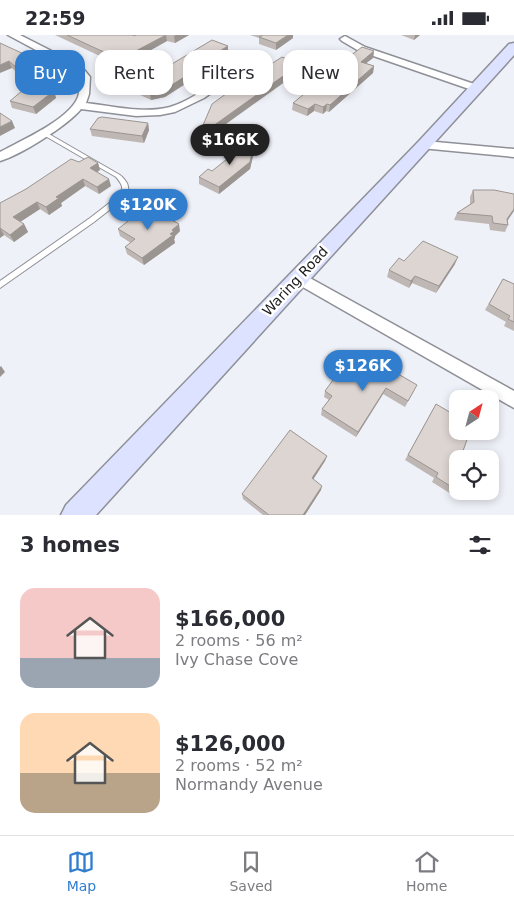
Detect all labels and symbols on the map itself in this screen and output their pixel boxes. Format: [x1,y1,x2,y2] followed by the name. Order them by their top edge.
[195,123,265,166] pin: $166K
[113,189,183,231] pin: $120K
[259,243,331,319] street label: Waring Road
[328,349,398,392] pin: $126K
[449,390,499,440] north arrow

